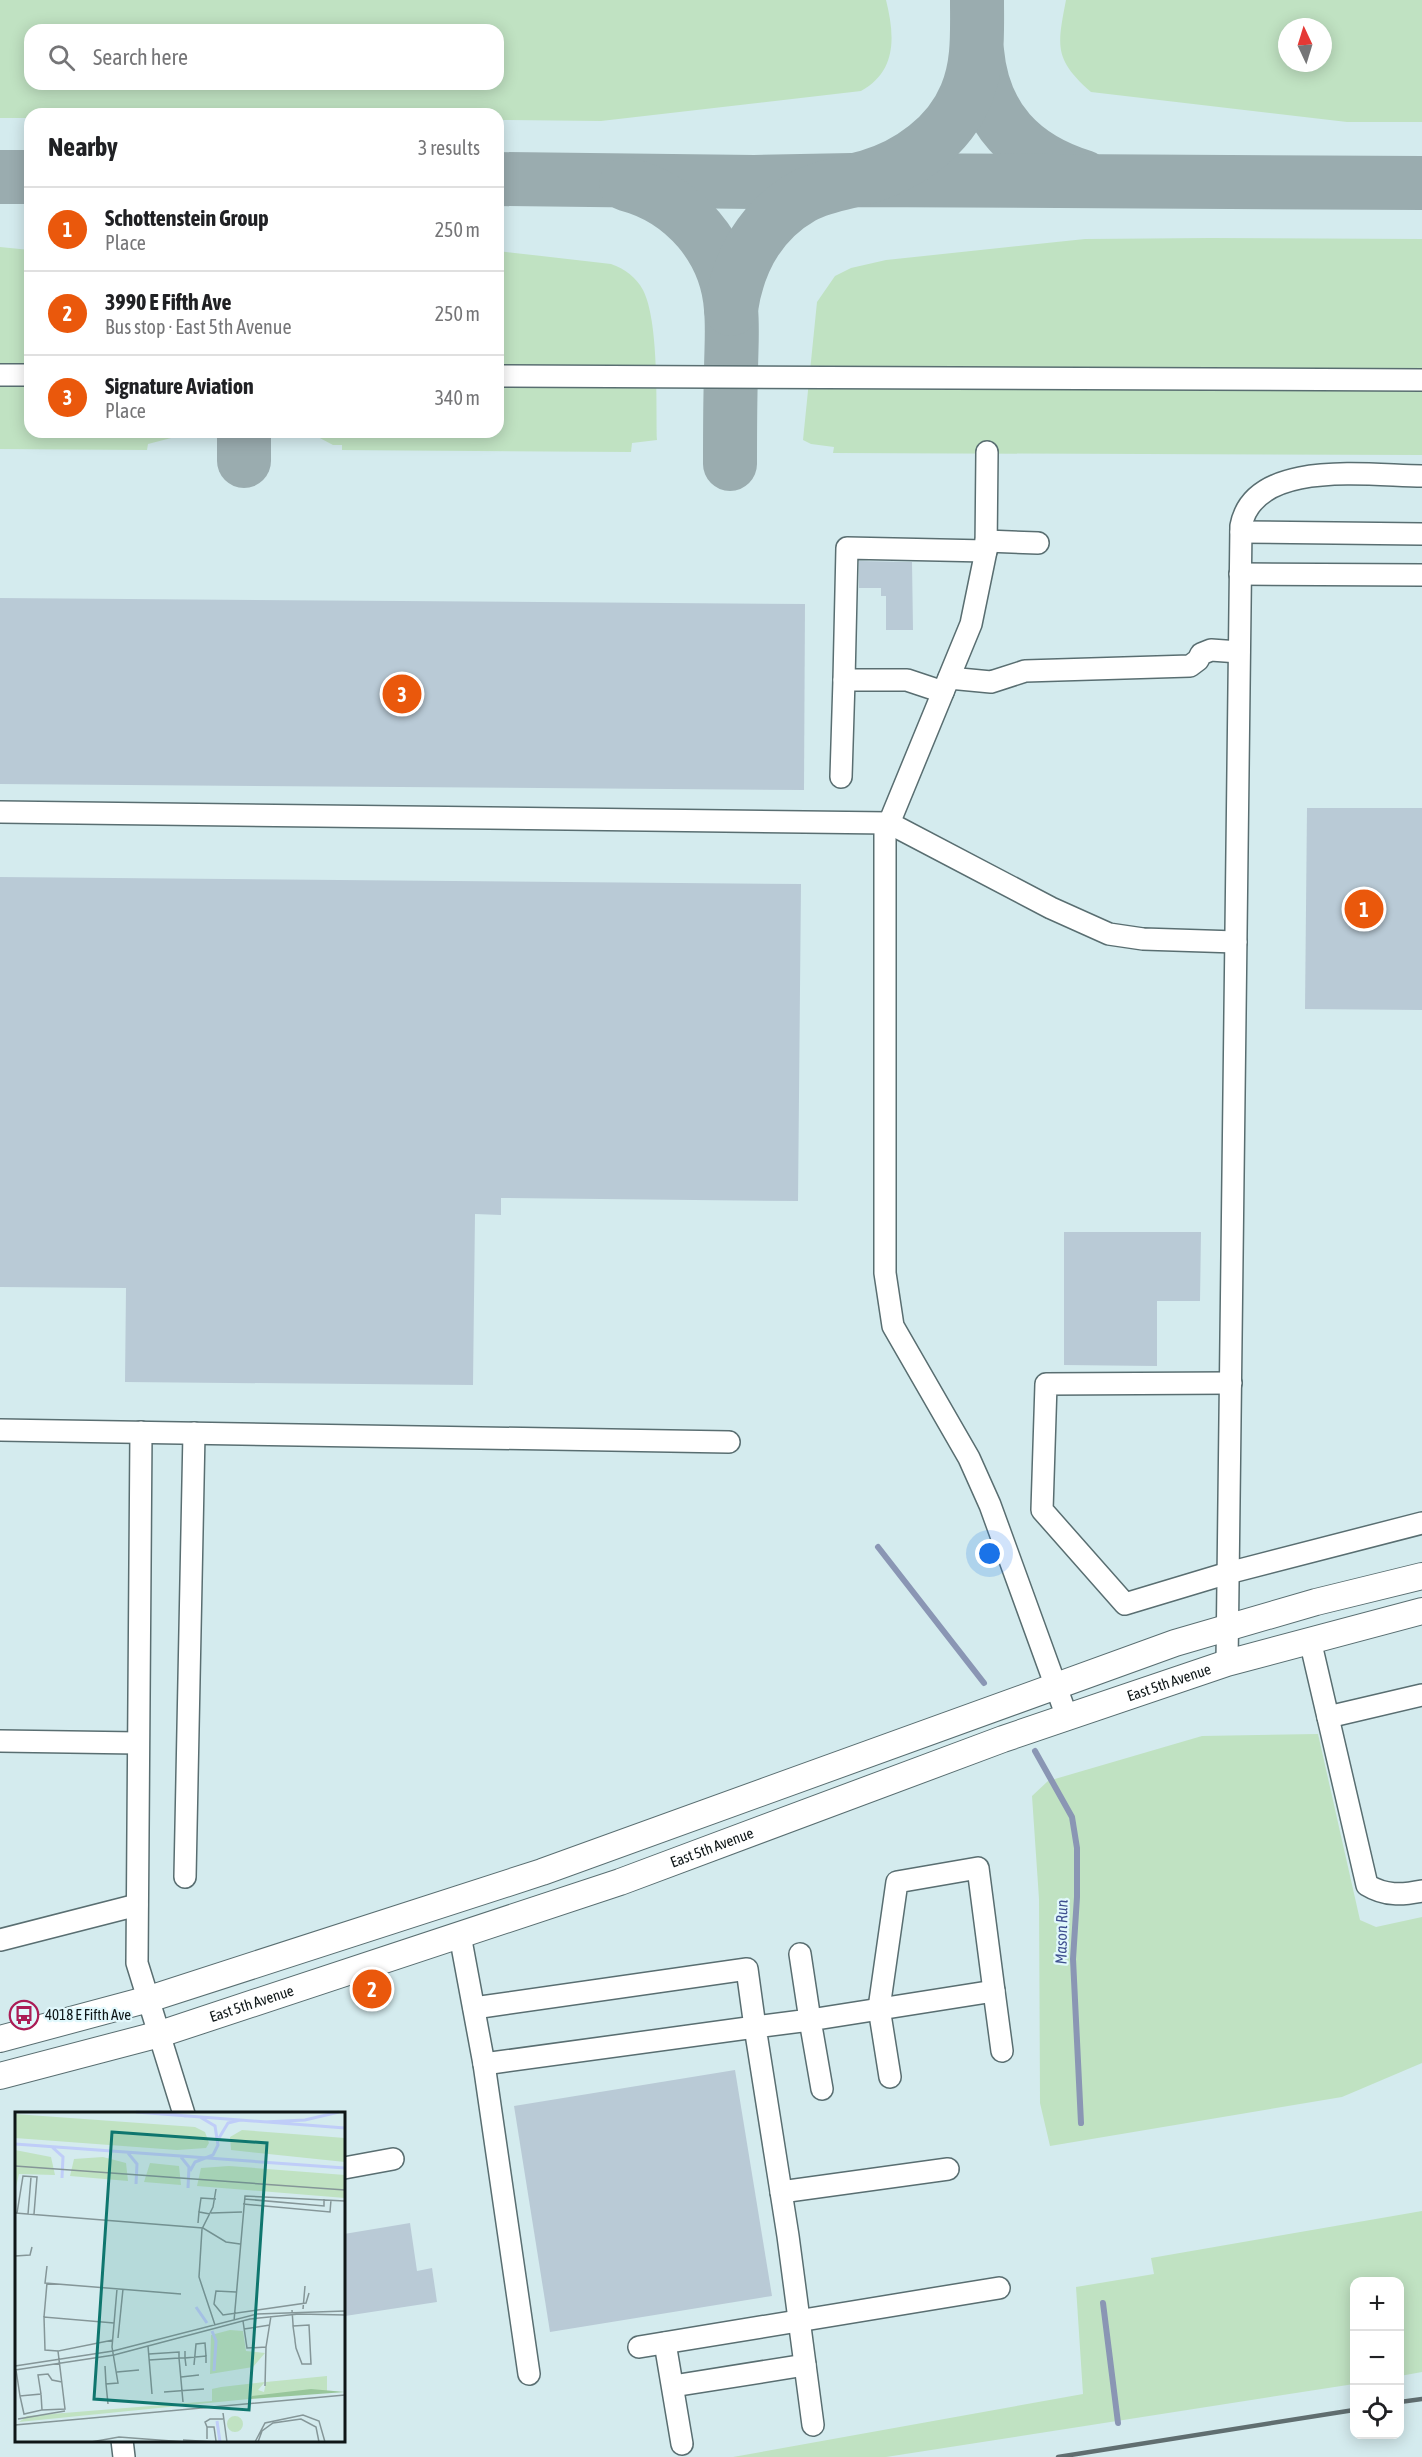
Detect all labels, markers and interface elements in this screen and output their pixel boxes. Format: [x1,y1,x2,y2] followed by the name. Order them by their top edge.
[1278,18,1332,72] north arrow
[24,24,504,90] search box
[45,41,78,74] icon: search
[93,44,188,70] text: Search here
[48,132,118,162] text: Nearby
[418,136,480,159] text: 3 results
[105,205,269,231] text: Schottenstein Group
[63,218,72,241] text: 1
[435,218,480,241] text: 250 m
[105,231,146,254] text: Place
[105,289,231,315] text: 3990 E Fifth Ave
[63,302,72,325] text: 2
[435,302,480,325] text: 250 m
[105,315,292,338] text: Bus stop · East 5th Avenue
[105,373,254,399] text: Signature Aviation
[63,386,72,409] text: 3
[435,386,480,409] text: 340 m
[105,399,146,422] text: Place
[382,672,422,716] pin: 3
[1344,886,1384,932] pin: 1
[975,1539,1004,1568] your location
[1125,1660,1213,1704] street label: East 5th Avenue
[668,1824,756,1870] street label: East 5th Avenue
[1051,1899,1071,1965] water label: Mason Run
[352,1966,392,2012] pin: 2
[207,1981,296,2025] street label: East 5th Avenue
[8,1999,40,2031] bus stop icon: 4018 E Fifth Ave
[45,2006,131,2023] place label: 4018 E Fifth Ave
[15,2112,345,2442] inset map
[1350,2277,1404,2439] map controls
[1350,2277,1404,2331] button: +
[1350,2331,1404,2385] button: −
[1350,2385,1404,2439] button: locate

